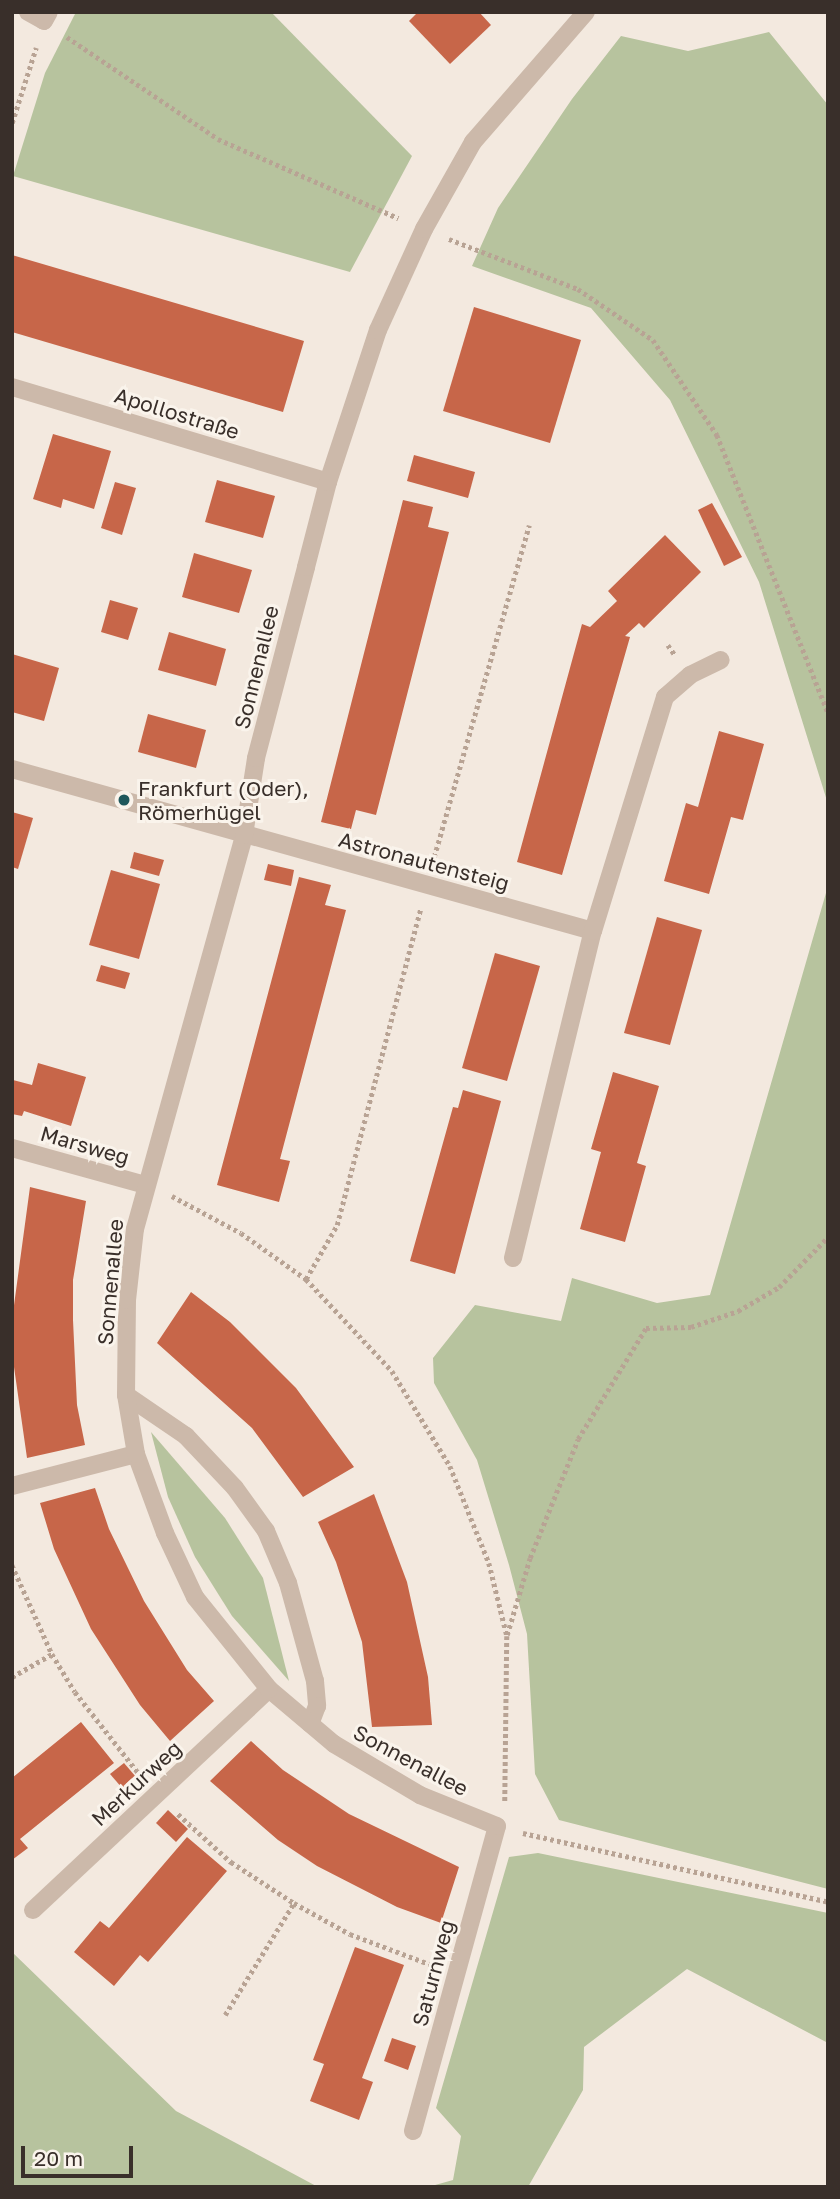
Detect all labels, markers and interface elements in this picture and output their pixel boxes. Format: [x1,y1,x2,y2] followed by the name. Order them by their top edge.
[112,382,242,444] street label: Apollostraße
[228,603,284,731] street label: Sonnenallee
[138,775,309,825] place label: Frankfurt (Oder), Römerhügel
[116,792,132,808] marker: Frankfurt (Oder), Römerhügel
[336,826,512,896] street label: Astronautensteig
[38,1120,132,1170] street label: Marsweg
[92,1218,128,1346] street label: Sonnenallee
[349,1719,473,1801] street label: Sonnenallee
[86,1735,186,1831] street label: Merkurweg
[407,1917,459,2029] street label: Saturnweg
[24,2132,136,2176] scale bar
[34,2145,83,2171] text: 20 m

